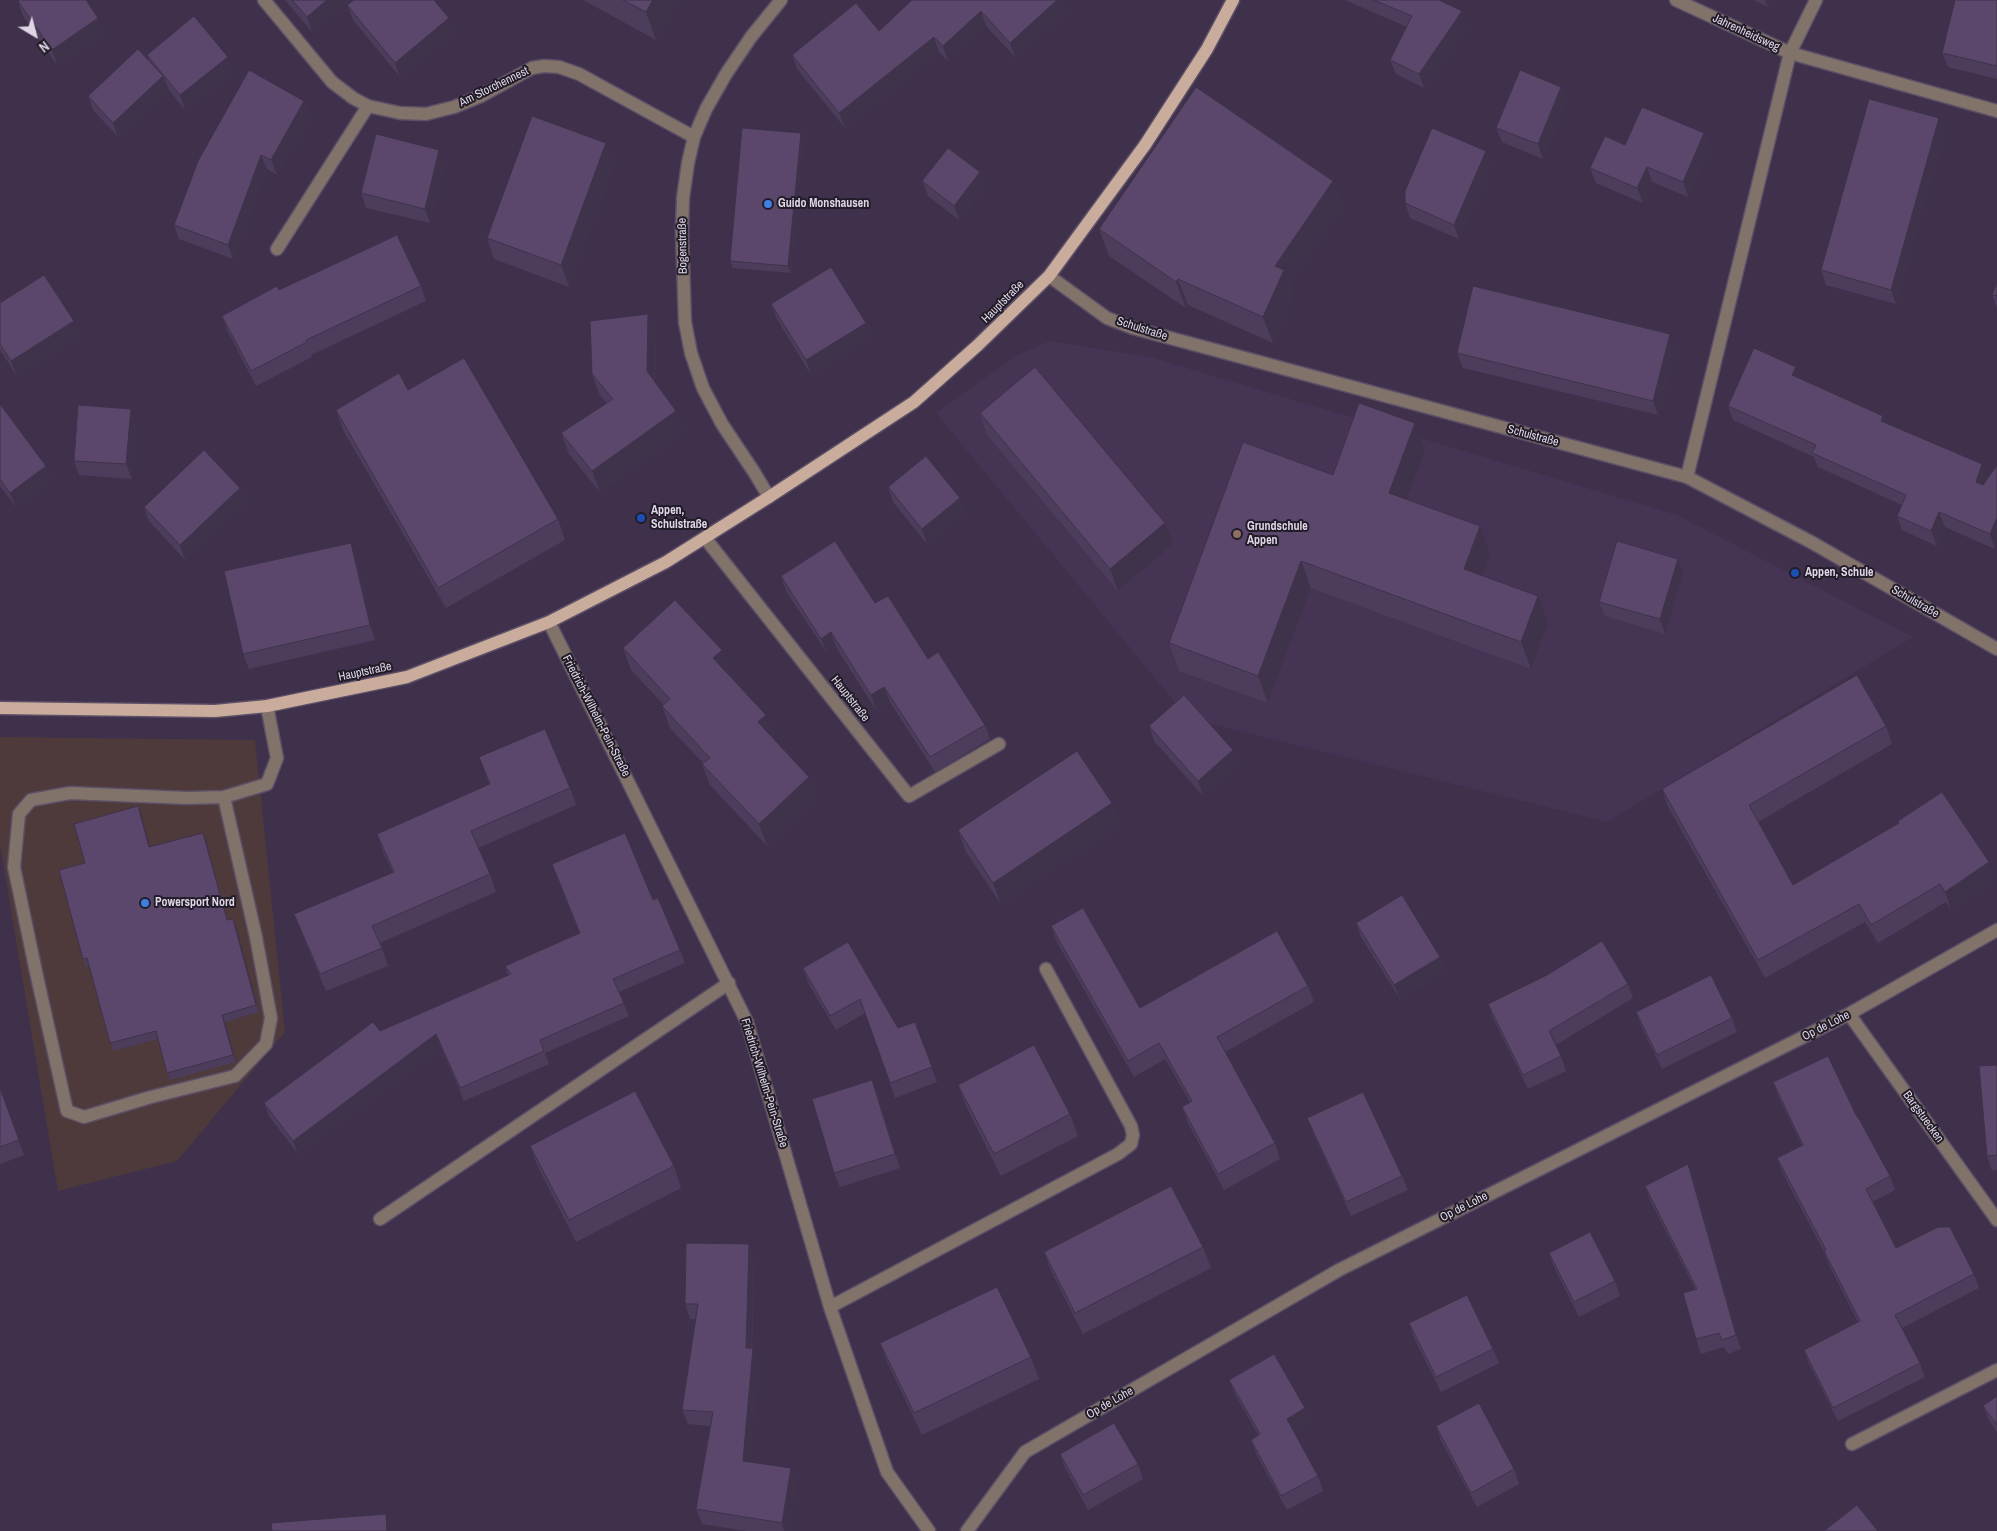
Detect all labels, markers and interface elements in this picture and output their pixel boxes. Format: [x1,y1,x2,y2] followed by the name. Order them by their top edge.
[10,10,60,60] north arrow
[1710,11,1782,55] street label: Jahrenheidsweg
[35,37,53,57] text: N
[457,64,531,110] street label: Am Storchennest
[778,197,869,211] place label: Guido Monshausen
[762,198,774,210] marker: Guido Monshausen
[675,218,691,274] street label: Bogenstraße
[979,278,1027,326] street label: Hauptstraße
[1115,314,1169,344] street label: Schulstraße
[1506,422,1560,450] street label: Schulstraße
[651,504,707,532] place label: Appen, Schulstraße
[635,512,647,524] marker: Appen, Schulstraße
[1247,520,1308,548] place label: Grundschule Appen
[1231,528,1243,540] marker: Grundschule Appen
[1805,566,1873,580] place label: Appen, Schule
[1789,567,1801,579] marker: Appen, Schule
[1889,583,1941,621] street label: Schulstraße
[559,653,633,779] street label: Friedrich-Wilhelm-Pein-Straße
[337,659,393,685] street label: Hauptstraße
[828,673,872,725] street label: Hauptstraße
[155,896,235,910] place label: Powersport Nord
[139,897,151,909] marker: Powersport Nord
[1800,1008,1852,1044] street label: Op de Lohe
[737,1017,791,1149] street label: Friedrich-Wilhelm-Pein-Straße
[1899,1088,1947,1146] street label: Bargstuecken
[1438,1189,1490,1225] street label: Op de Lohe
[1084,1384,1136,1422] street label: Op de Lohe

